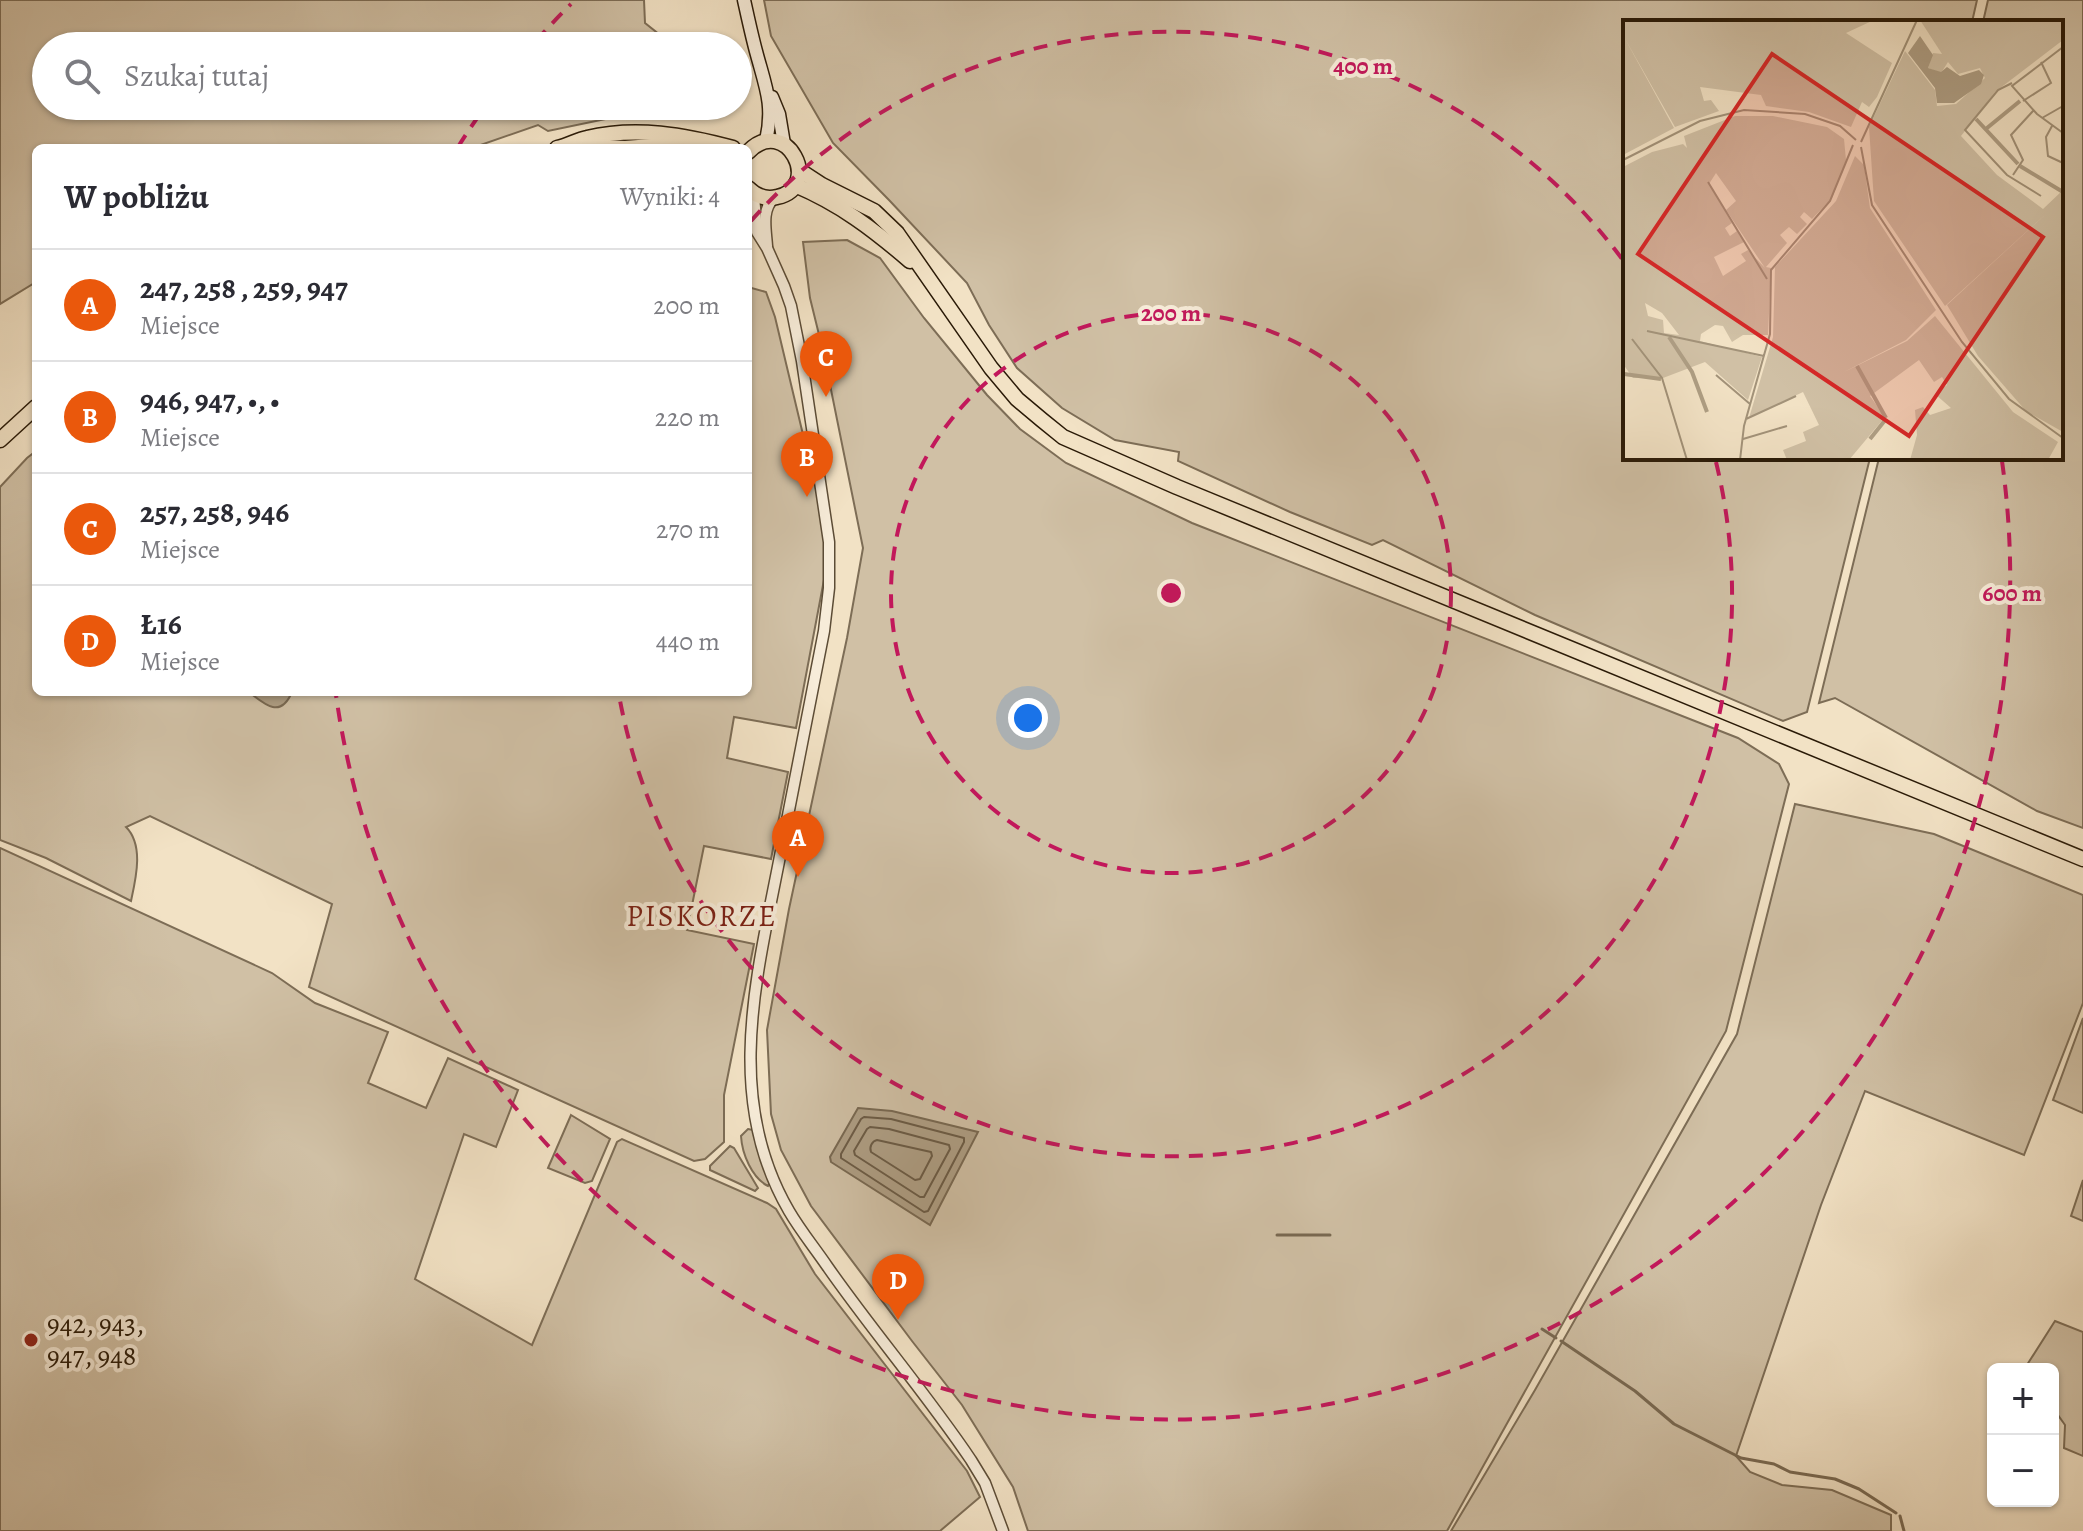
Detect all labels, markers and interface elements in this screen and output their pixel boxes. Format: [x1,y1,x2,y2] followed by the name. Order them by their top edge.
[1623,20,2063,460] inset map
[32,32,752,120] search box
[1333,50,1393,82] text: 400 m
[60,54,104,98] icon: search
[124,56,269,96] text: Szukaj tutaj
[64,173,209,220] text: W pobliżu
[620,179,720,214] text: Wyniki: 4
[140,268,348,308] text: 247, 258 , 259, 947
[82,288,98,323] text: A
[653,288,720,323] text: 200 m
[1141,297,1201,329] text: 200 m
[140,308,220,343] text: Miejsce
[800,331,852,397] pin: C
[140,380,280,420] text: 946, 947, •, •
[82,400,98,435] text: B
[655,400,720,435] text: 220 m
[140,420,220,455] text: Miejsce
[781,431,833,497] pin: B
[140,492,289,532] text: 257, 258, 946
[82,512,98,547] text: C
[656,512,720,547] text: 270 m
[140,532,220,567] text: Miejsce
[1982,577,2042,609] text: 600 m
[1157,579,1185,607] centre of rings
[140,604,182,644] text: Ł16
[81,624,99,659] text: D
[656,624,720,659] text: 440 m
[140,644,220,679] text: Miejsce
[1008,698,1048,738] your location
[772,811,824,877] pin: A
[626,896,778,936] district label: PISKORZE
[872,1254,924,1320] pin: D
[47,1305,144,1375] place label: 942, 943, 947, 948
[22,1331,40,1349] marker: 942, 943, 947, 948
[1987,1363,2059,1507] map controls
[1987,1363,2059,1435] button: +
[1987,1435,2059,1507] button: −

